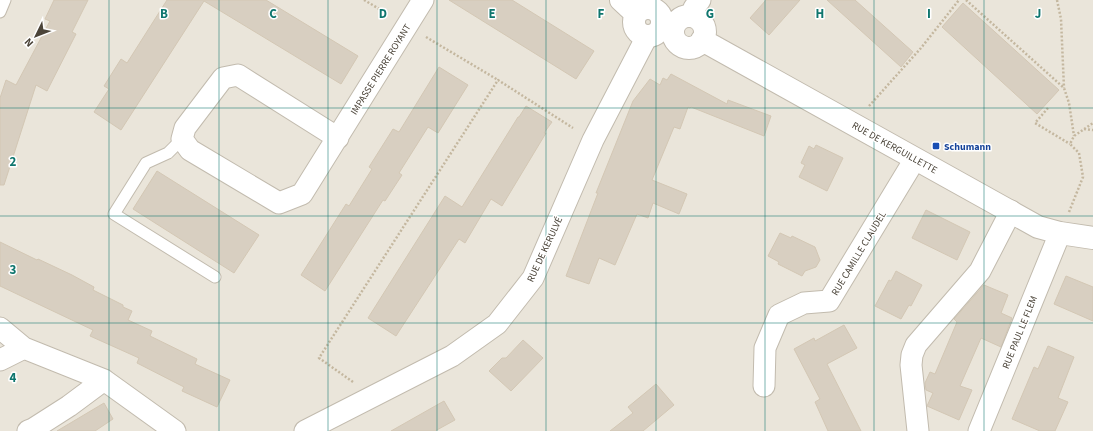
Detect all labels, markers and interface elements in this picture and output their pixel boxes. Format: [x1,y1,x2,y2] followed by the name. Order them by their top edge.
[160,5,168,23] text: B
[269,5,277,23] text: C
[379,5,387,23] text: D
[488,5,496,23] text: E
[598,5,605,23] text: F
[706,5,714,23] text: G
[816,5,824,23] text: H
[927,5,931,23] text: I
[1035,5,1041,23] text: J
[16,16,56,56] north arrow
[347,21,415,118] street label: IMPASSE PIERRE ROYANT
[21,35,37,50] text: N
[849,119,940,177] street label: RUE DE KERGUILLETTE
[944,140,991,154] place label: Schumann
[931,141,941,151] marker: Schumann
[10,153,17,171] text: 2
[828,209,890,298] street label: RUE CAMILLE CLAUDEL
[524,214,566,284] street label: RUE DE KERULVÉ
[10,261,17,279] text: 3
[999,294,1041,371] street label: RUE PAUL LE FLEM
[10,369,17,387] text: 4

